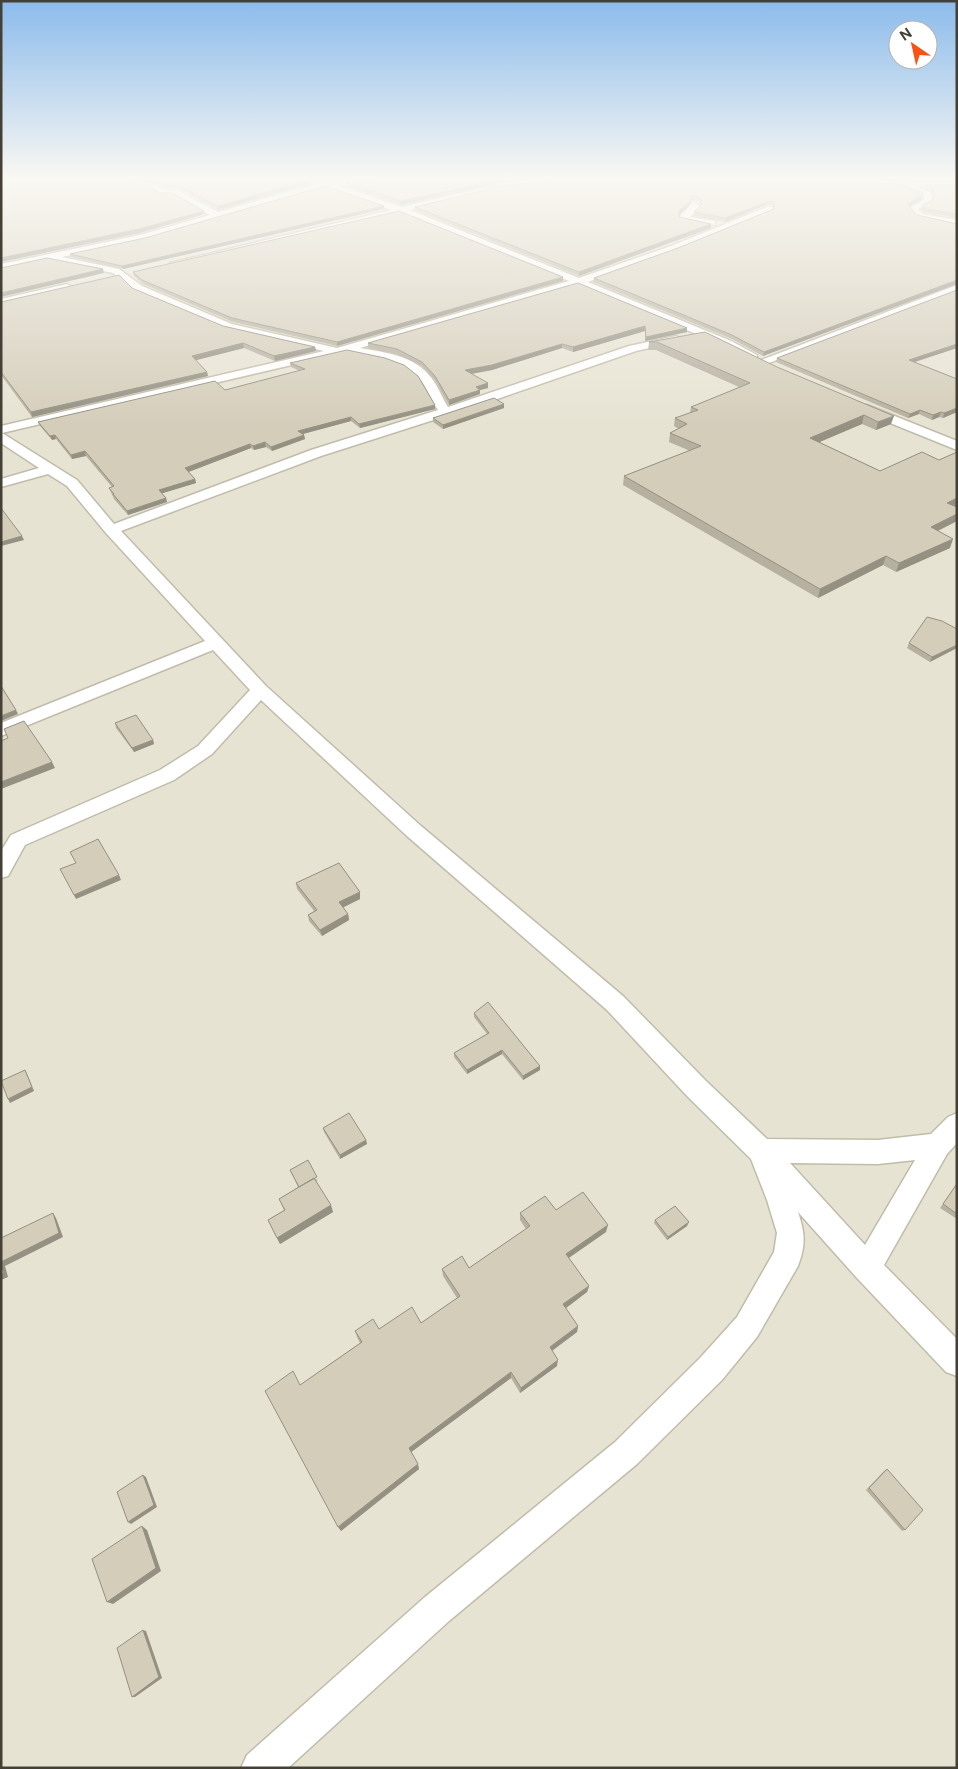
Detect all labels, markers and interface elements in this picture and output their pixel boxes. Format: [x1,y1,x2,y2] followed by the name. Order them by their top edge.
[888,20,938,70] north arrow
[897,25,915,44] text: N

